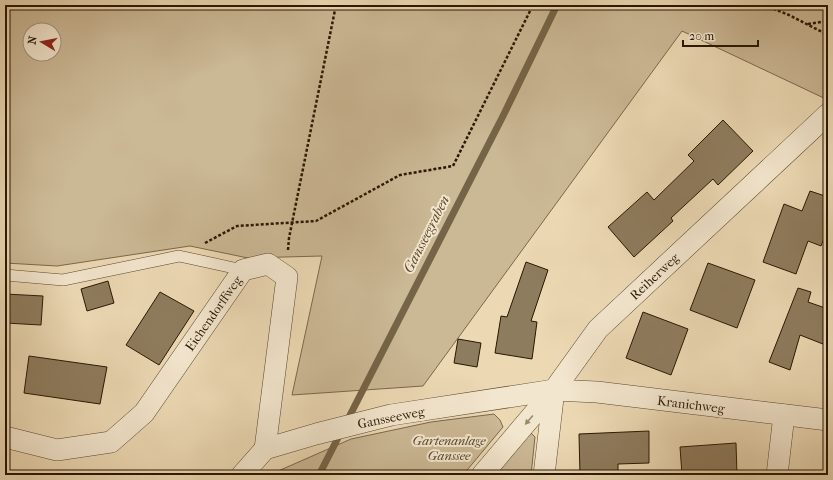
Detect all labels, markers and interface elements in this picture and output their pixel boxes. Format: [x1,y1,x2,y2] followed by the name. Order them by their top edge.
[22,22,62,62] north arrow
[683,22,758,48] scale bar
[689,29,714,43] text: 20 m
[26,34,40,46] text: N
[400,193,453,276] water label: Gansseegraben
[627,249,683,303] street label: Reiherweg
[182,272,245,354] street label: Eichendorffweg
[656,393,727,416] street label: Kranichweg
[356,403,427,431] street label: Gansseeweg
[524,415,533,425] one-way arrow
[412,433,486,463] park label: Gartenanlage Ganssee

